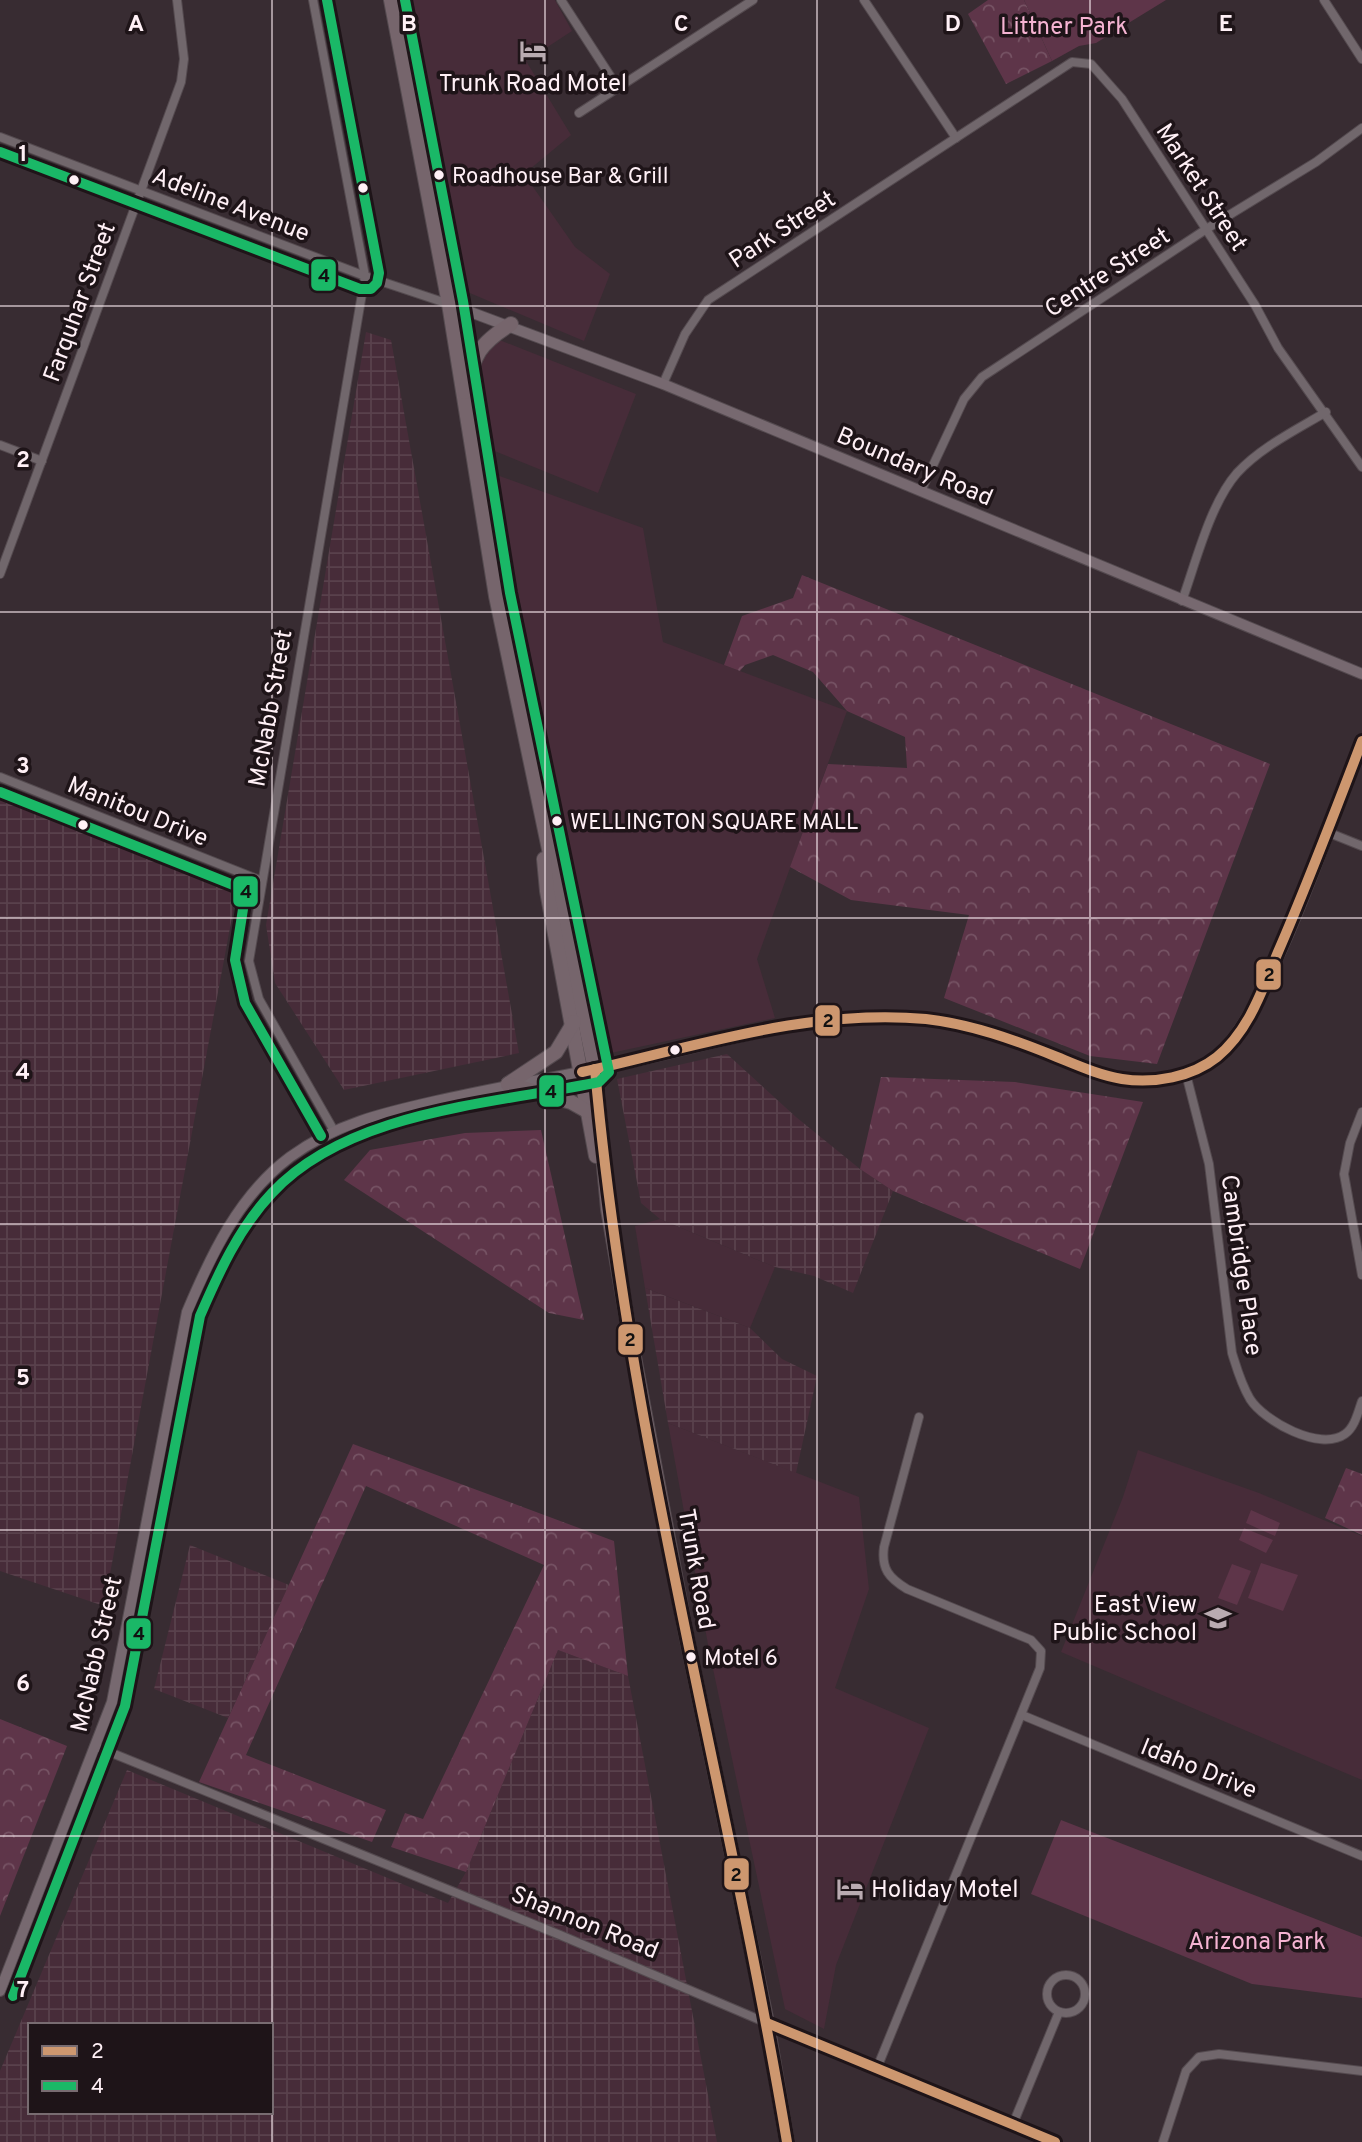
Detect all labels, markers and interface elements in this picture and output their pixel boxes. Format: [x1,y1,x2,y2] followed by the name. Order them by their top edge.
[128,11,144,40] text: A
[401,11,417,40] text: B
[674,11,688,40] text: C
[945,11,961,40] text: D
[1219,11,1233,40] text: E
[1000,13,1128,43] park label: Littner Park
[518,36,548,66] hotel icon: Trunk Road Motel
[439,70,627,100] place label: Trunk Road Motel
[1148,119,1253,258] street label: Market Street
[18,141,28,170] text: 1
[147,162,313,250] street label: Adeline Avenue
[452,164,668,191] place label: Roadhouse Bar & Grill
[432,168,446,182] marker: Roadhouse Bar & Grill
[67,173,81,187] unlabelled marker
[356,181,370,195] unlabelled marker
[724,185,842,276] street label: Park Street
[38,219,124,387] street label: Farquhar Street
[1040,222,1176,325] street label: Centre Street
[310,258,337,292] line badge: 4
[318,265,330,289] text: 4
[832,421,997,514] street label: Boundary Road
[16,447,30,476] text: 2
[243,627,301,789] street label: McNabb Street
[16,753,30,782] text: 3
[62,771,212,855] street label: Manitou Drive
[570,810,858,837] place label: WELLINGTON SQUARE MALL
[550,814,564,828] marker: WELLINGTON SQUARE MALL
[76,818,90,832] unlabelled marker
[232,875,259,908] line badge: 4
[240,881,252,905] text: 4
[1255,958,1282,991] line badge: 2
[1263,964,1275,988] text: 2
[814,1004,841,1037] line badge: 2
[822,1010,834,1034] text: 2
[668,1043,682,1057] unlabelled marker
[16,1059,30,1088] text: 4
[538,1074,565,1108] line badge: 4
[545,1081,557,1105] text: 4
[1212,1173,1268,1358] street label: Cambridge Place
[617,1323,644,1356] line badge: 2
[624,1329,636,1353] text: 2
[16,1365,30,1394] text: 5
[670,1507,720,1632] street label: Trunk Road
[65,1574,130,1735] street label: McNabb Street
[1052,1591,1197,1649] place label: East View Public School
[1203,1603,1233,1633] school or university icon: East View Public School
[125,1617,152,1650] line badge: 4
[133,1623,145,1647] text: 4
[704,1646,778,1673] place label: Motel 6
[684,1650,698,1664] marker: Motel 6
[16,1671,30,1700] text: 6
[1136,1733,1261,1807] street label: Idaho Drive
[723,1857,750,1891] line badge: 2
[730,1864,742,1888] text: 2
[835,1874,865,1904] hotel icon: Holiday Motel
[871,1876,1019,1906] place label: Holiday Motel
[506,1881,662,1967] street label: Shannon Road
[1188,1928,1326,1958] park label: Arizona Park
[17,1977,29,2006] text: 7
[28,2023,273,2114] legend
[91,2039,104,2066] text: 2
[91,2074,104,2101] text: 4

